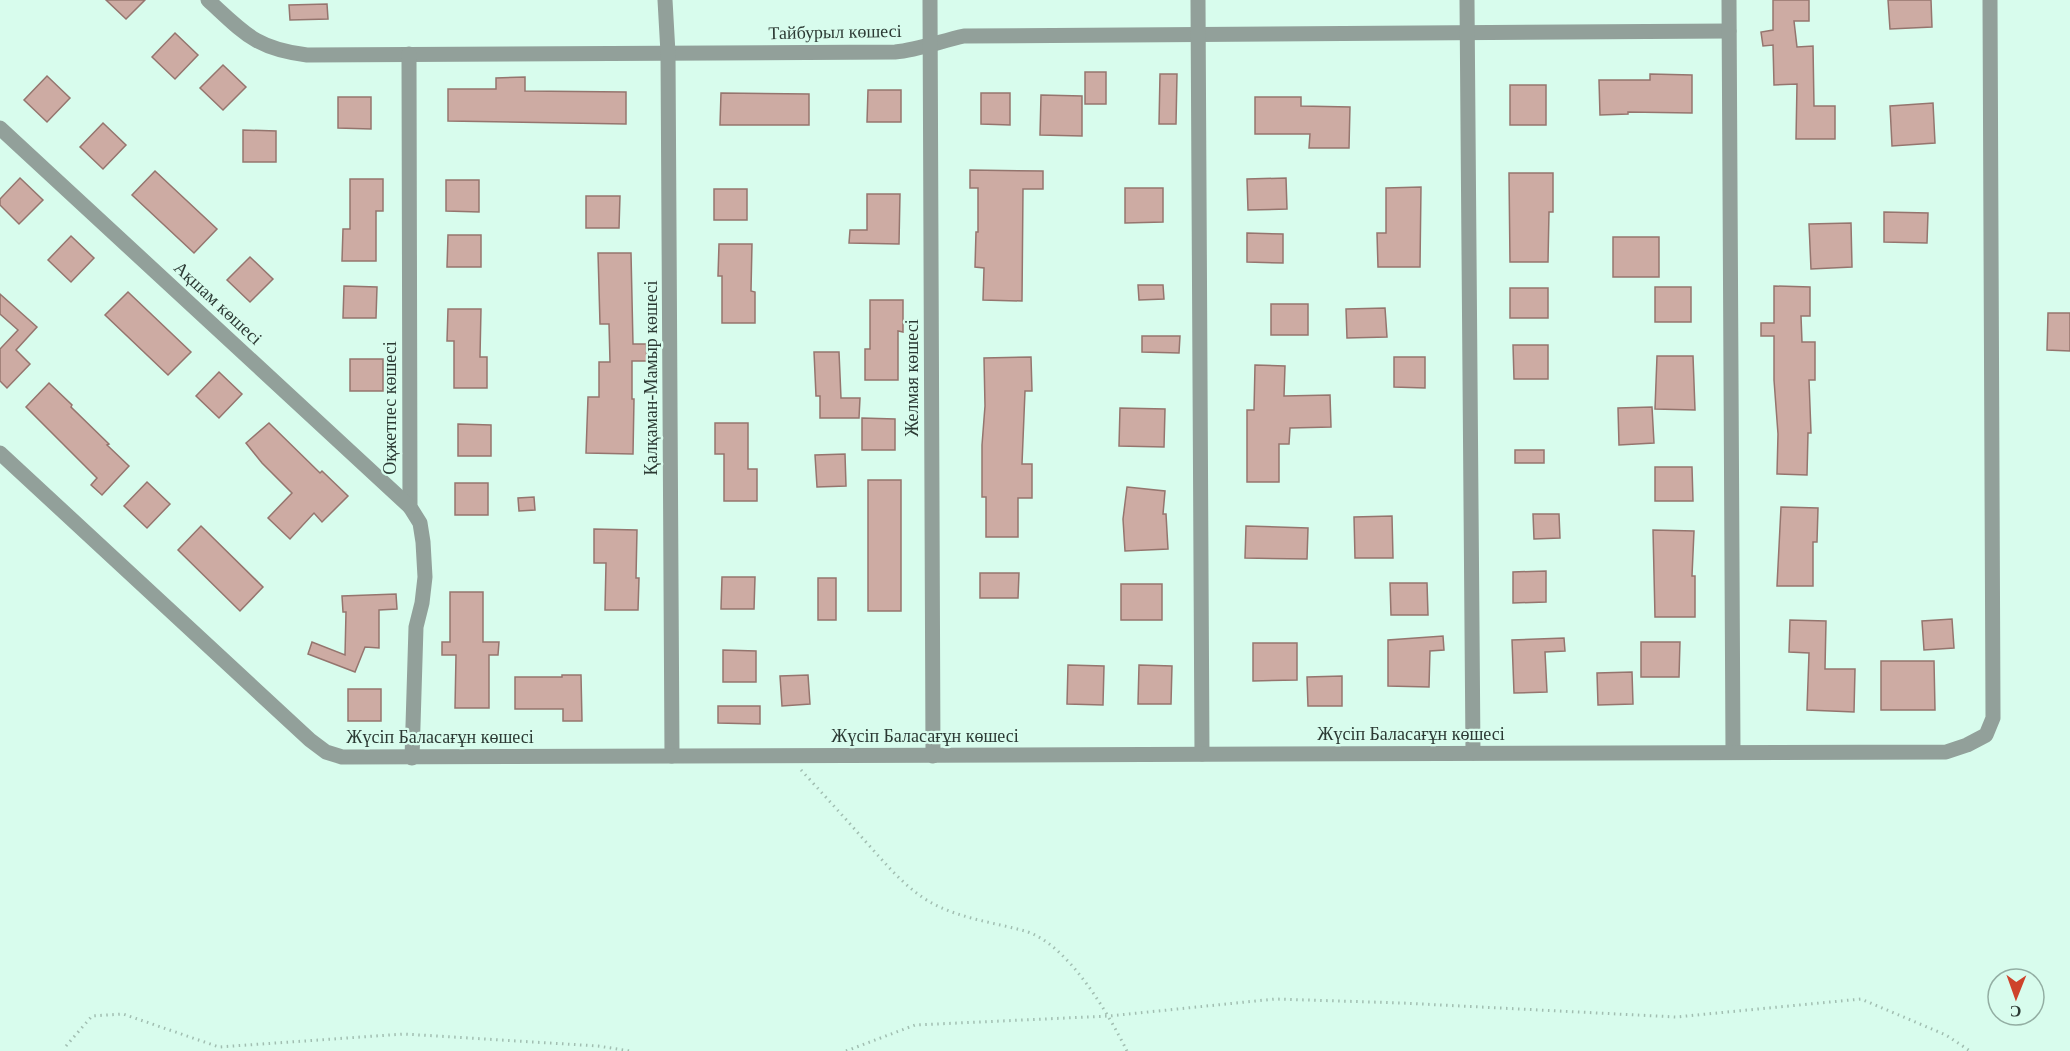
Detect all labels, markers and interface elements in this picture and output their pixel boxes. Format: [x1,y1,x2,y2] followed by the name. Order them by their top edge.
[768,21,902,43] street label: Тайбурыл көшесі
[170,257,266,349] street label: Ақшам көшесі
[641,281,661,475] street label: Қалқаман-Мамыр көшесі
[902,319,922,437] street label: Желмая көшесі
[380,341,400,475] street label: Оқжетпес көшесі
[1317,724,1505,744] street label: Жүсіп Баласағұн көшесі
[831,726,1019,746] street label: Жүсіп Баласағұн көшесі
[346,727,534,747] street label: Жүсіп Баласағұн көшесі
[1986,967,2046,1027] north arrow
[2010,1003,2022,1020] text: С

